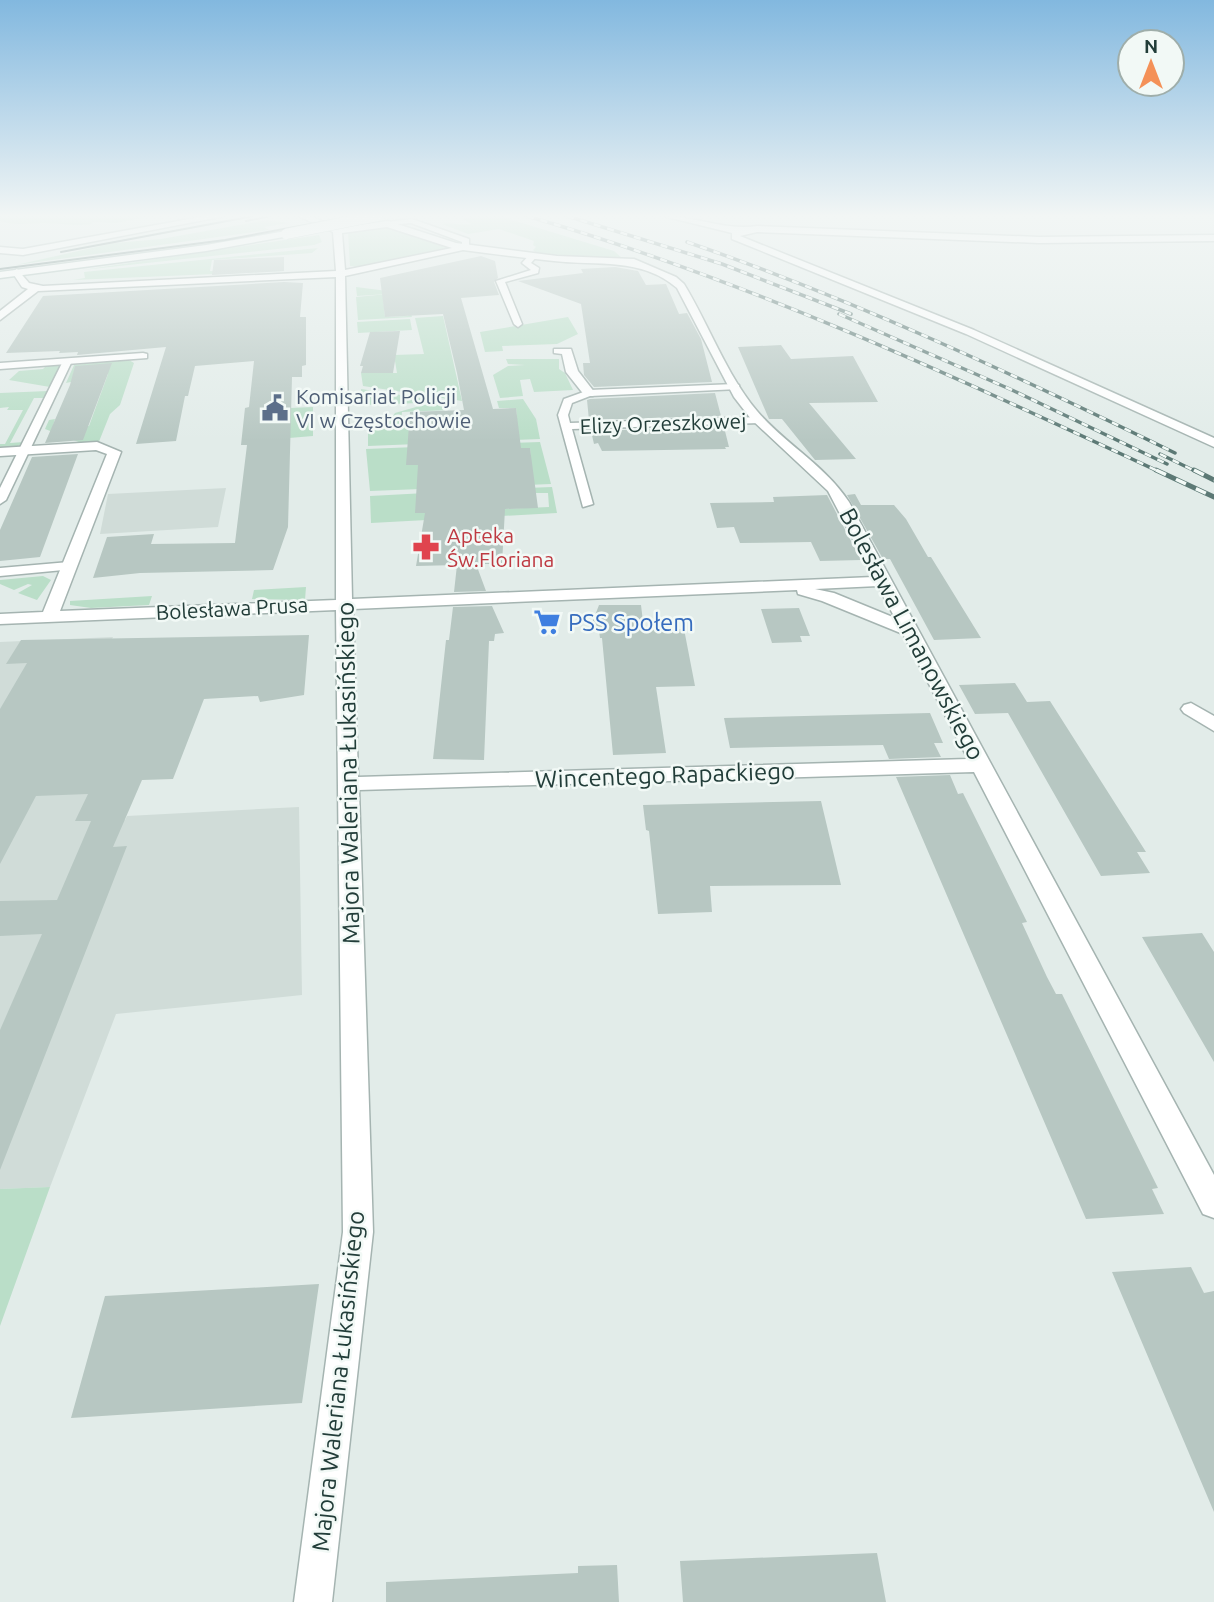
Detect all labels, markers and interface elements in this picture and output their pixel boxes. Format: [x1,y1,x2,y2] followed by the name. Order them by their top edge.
[1116,28,1186,98] north arrow
[1144,35,1158,57] text: N
[296,384,471,432] place label: Komisariat Policji VI w Częstochowie
[260,393,290,423] public building icon: Komisariat Policji VI w Częstochowie
[579,408,747,438] street label: Elizy Orzeszkowej
[834,503,990,765] street label: Bolesława Limanowskiego
[447,523,554,571] place label: Apteka Św.Floriana
[411,532,441,562] pharmacy icon: Apteka Św.Floriana
[155,592,309,624] street label: Bolesława Prusa
[332,602,364,944] street label: Majora Waleriana Łukasińskiego
[532,607,562,637] supermarket icon: PSS Społem
[568,609,694,636] place label: PSS Społem
[535,757,795,793] street label: Wincentego Rapackiego
[307,1209,369,1553] street label: Majora Waleriana Łukasińskiego

